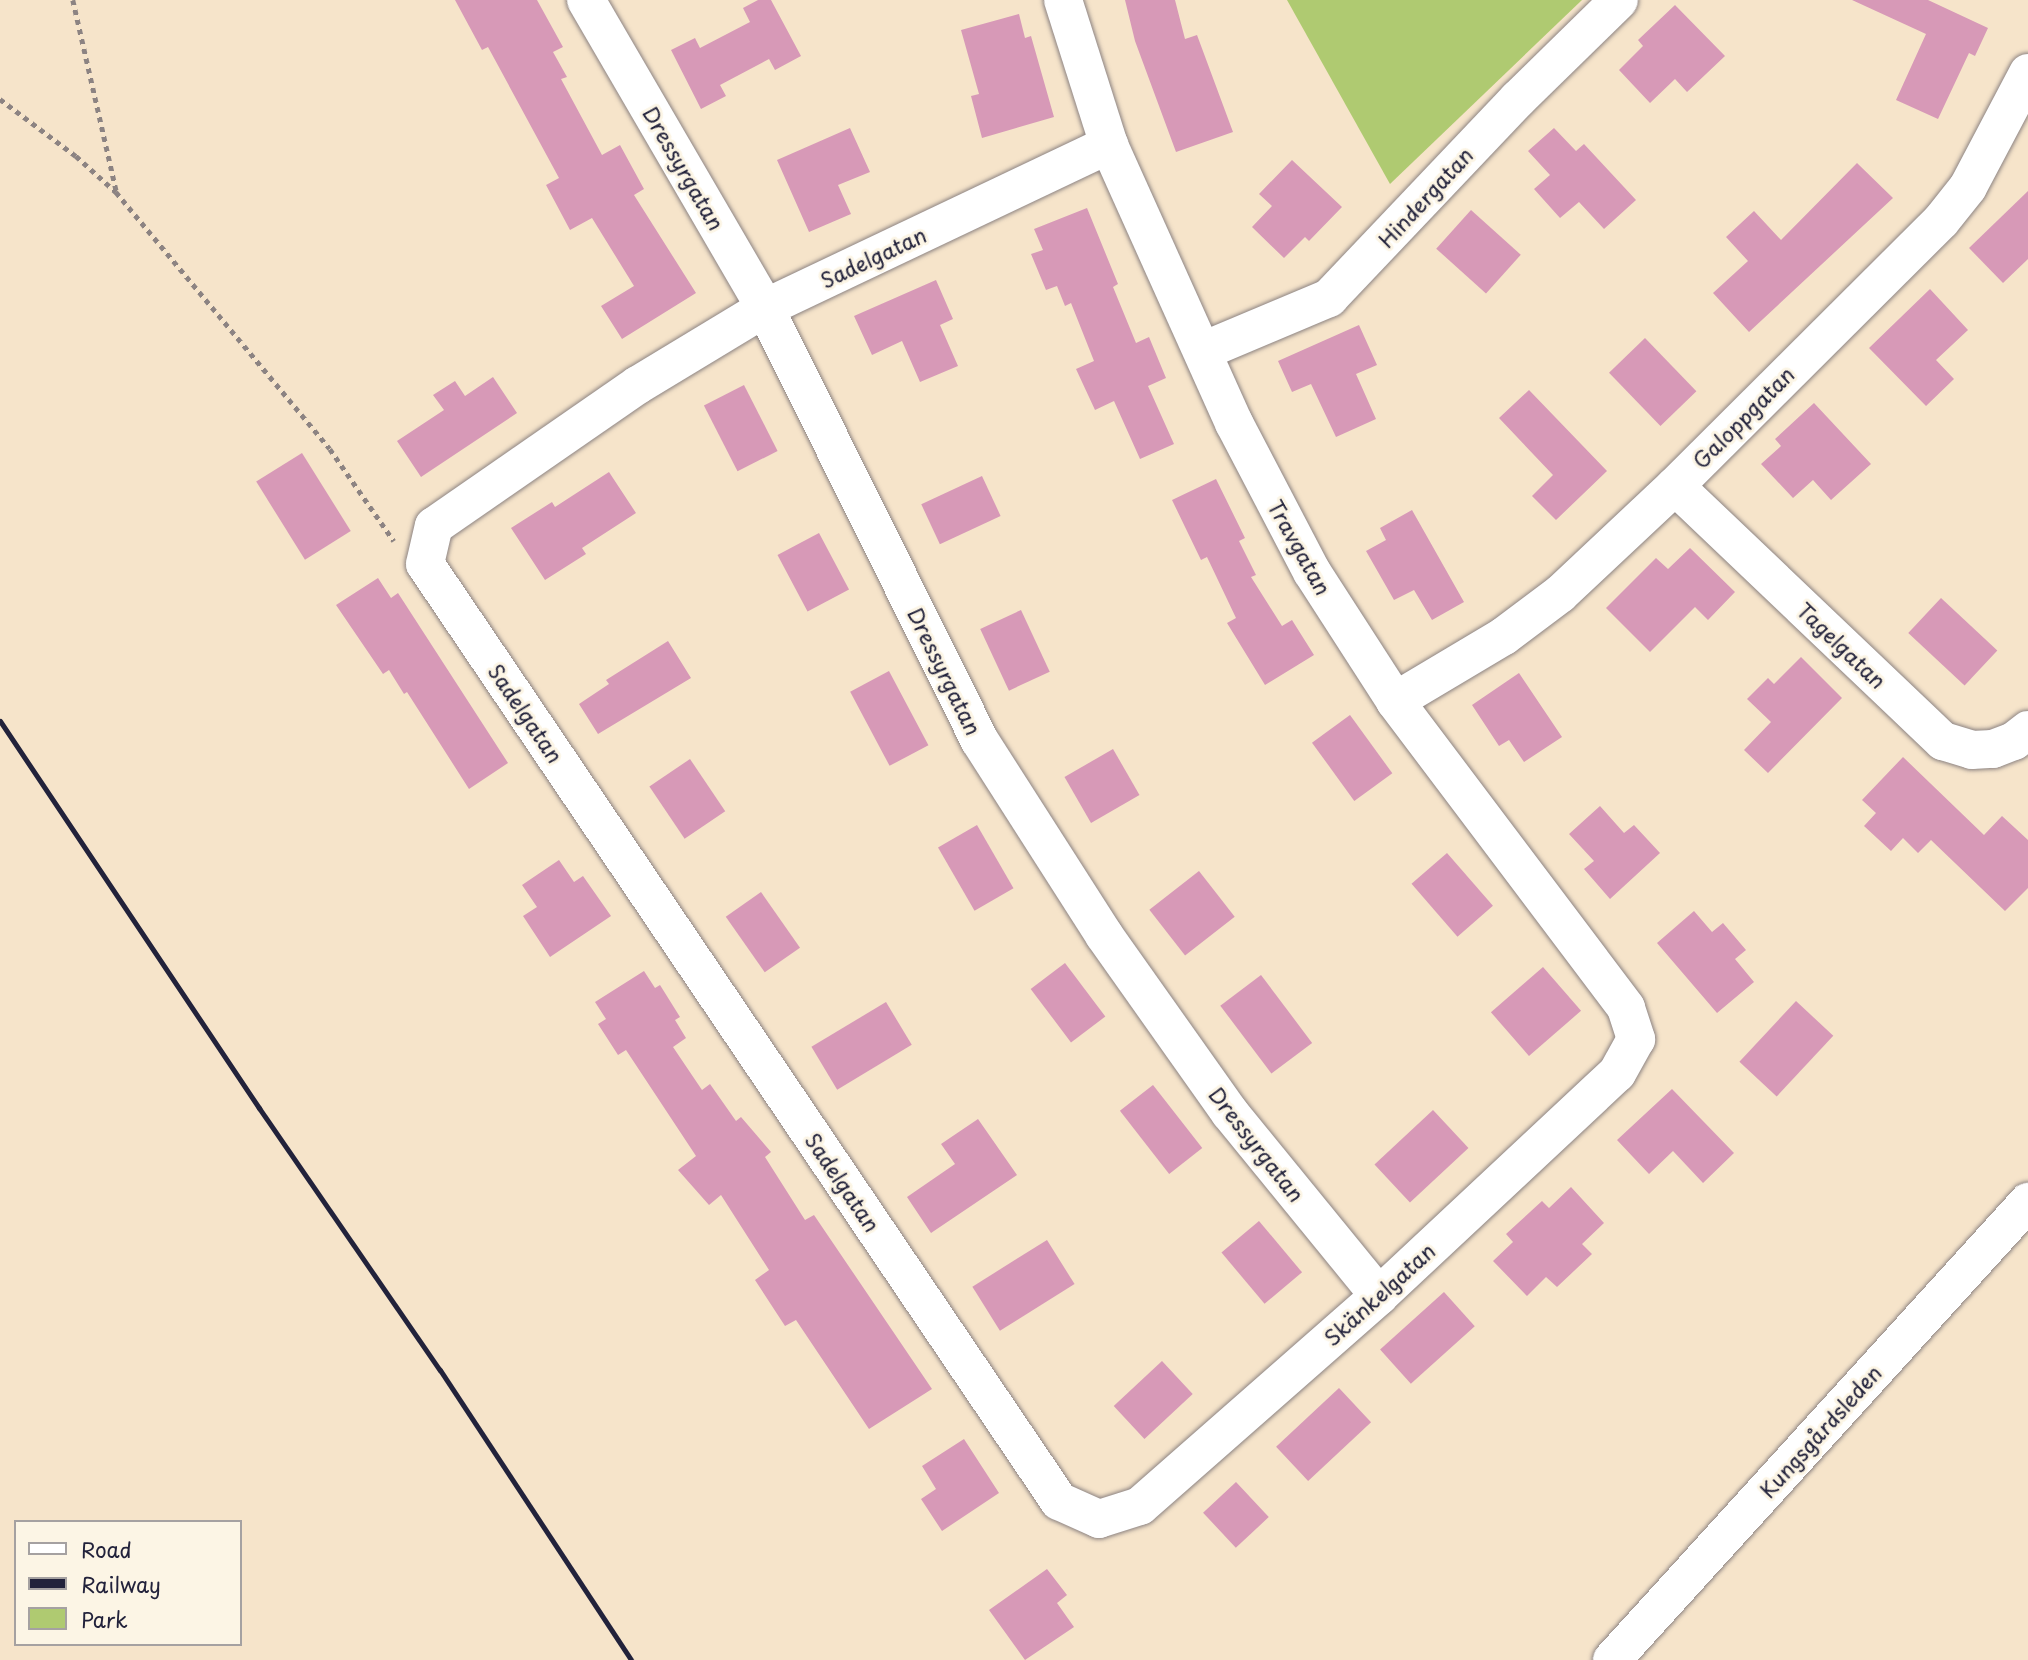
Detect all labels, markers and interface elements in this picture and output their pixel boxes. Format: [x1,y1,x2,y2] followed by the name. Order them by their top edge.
[638,102,730,234] street label: Dressyrgatan
[1372,142,1478,252] street label: Hindergatan
[816,222,930,292] street label: Sadelgatan
[1687,361,1799,473] street label: Galoppgatan
[1264,495,1336,599] street label: Travgatan
[1793,597,1891,693] street label: Tagelgatan
[903,603,987,739] street label: Dressyrgatan
[484,659,568,767] street label: Sadelgatan
[1204,1082,1310,1206] street label: Dressyrgatan
[801,1128,885,1236] street label: Sadelgatan
[1318,1238,1440,1350] street label: Skänkelgatan
[1754,1360,1886,1502] street label: Kungsgårdsleden
[14,1520,242,1646] legend
[81,1533,132,1565] text: Road
[81,1568,161,1600] text: Railway
[81,1603,128,1635] text: Park

